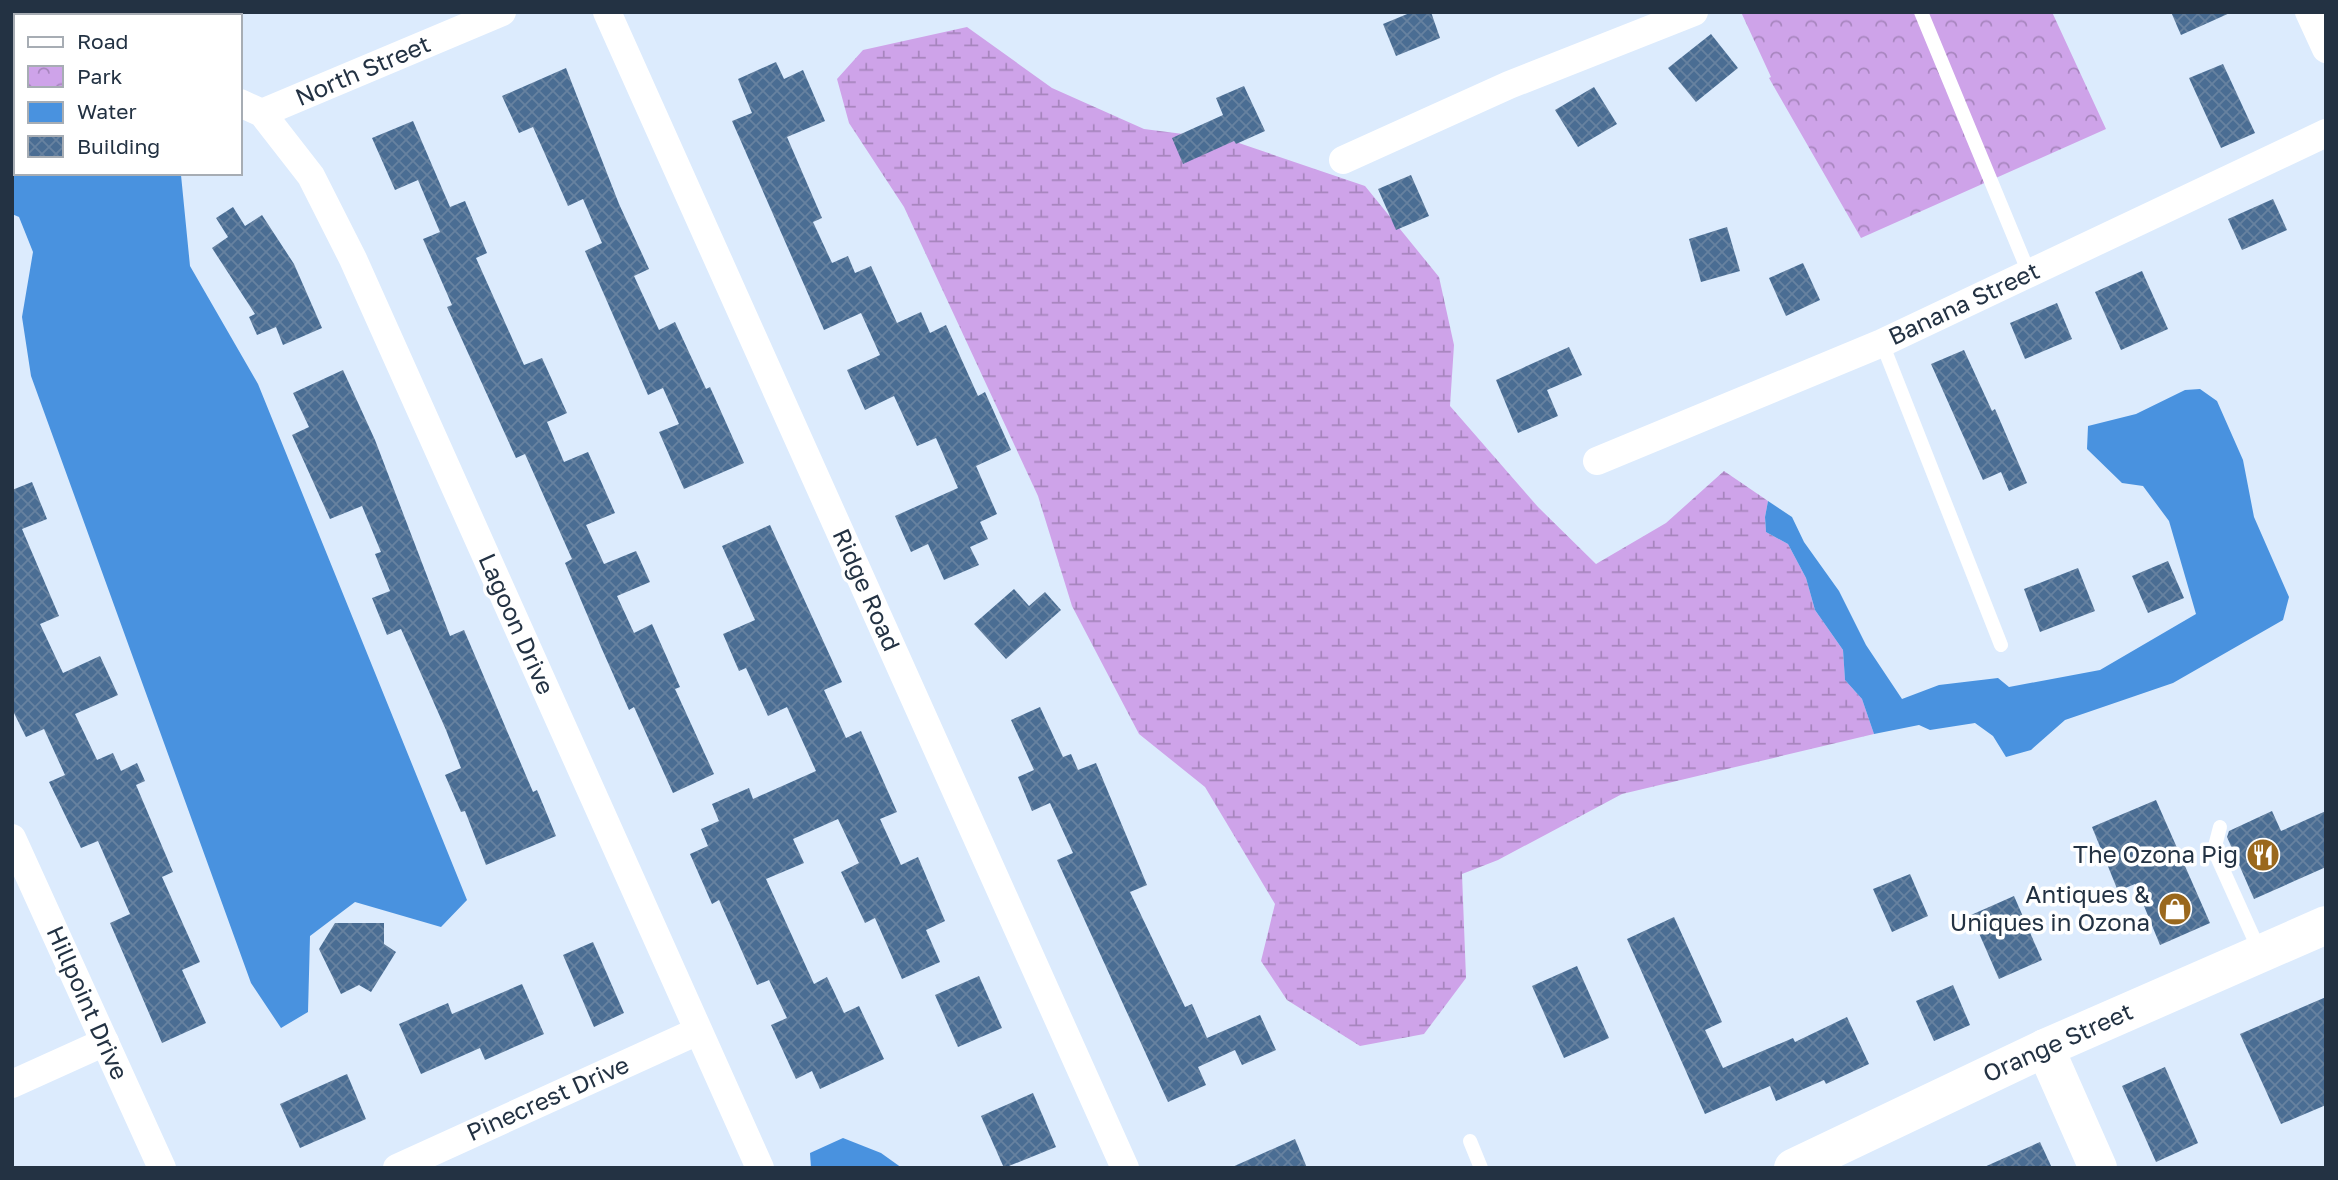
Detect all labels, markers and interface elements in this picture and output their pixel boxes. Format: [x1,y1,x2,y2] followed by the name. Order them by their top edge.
[14,14,242,175] legend
[77,28,128,54] text: Road
[291,28,434,111] street label: North Street
[77,63,123,89] text: Park
[77,98,137,124] text: Water
[77,133,160,159] text: Building
[1883,255,2044,350] street label: Banana Street
[827,524,907,655] street label: Ridge Road
[473,548,561,698] street label: Lagoon Drive
[2244,836,2282,874] restaurant icon: The Ozona Pig
[2073,839,2238,868] place label: The Ozona Pig
[1950,879,2150,936] place label: Antiques & Uniques in Ozona
[2156,890,2194,928] shop icon: Antiques & Uniques in Ozona
[42,921,135,1084] street label: Hillpoint Drive
[1978,996,2137,1088] street label: Orange Street
[462,1049,633,1146] street label: Pinecrest Drive

